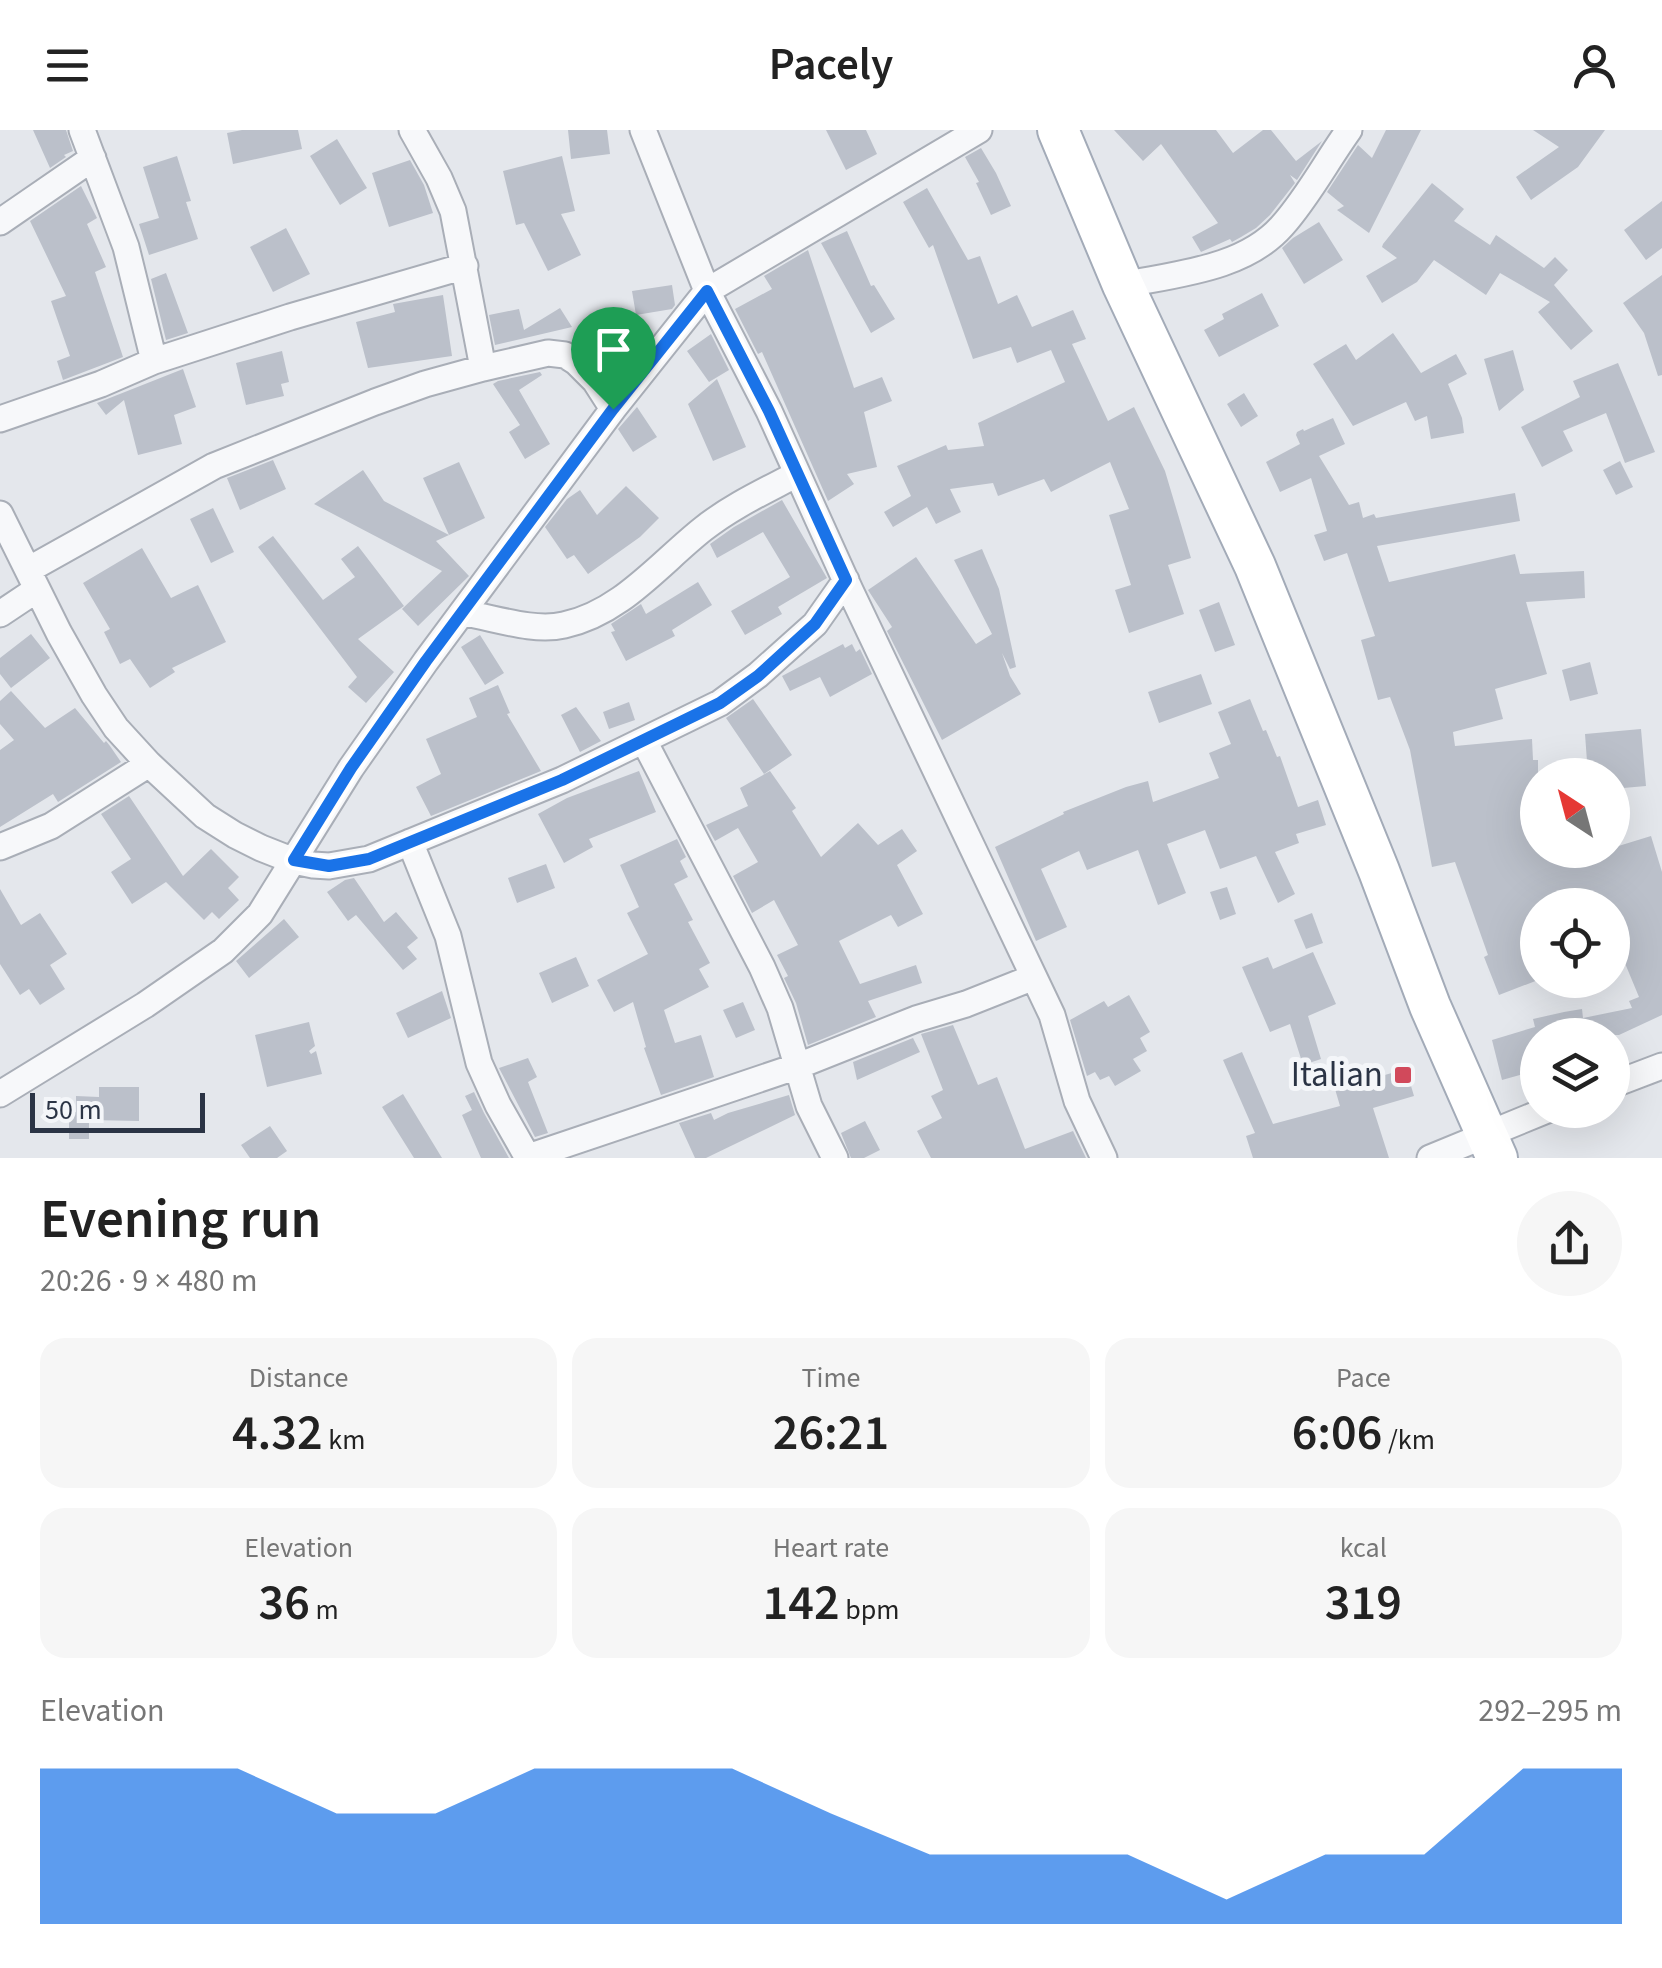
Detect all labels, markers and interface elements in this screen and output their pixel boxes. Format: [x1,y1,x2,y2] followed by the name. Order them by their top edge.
[769,33,893,97] text: Pacely
[40,38,95,93] icon: menu
[1567,38,1622,93] icon: person
[571,307,656,410] pin
[586,322,641,377] icon: arrive
[1520,758,1630,868] north arrow
[1520,758,1630,1128] map controls
[1520,888,1630,998] button: locate
[1520,1018,1630,1128] button: layers
[1291,1050,1383,1100] place label: Italian
[1392,1064,1414,1086] marker: Italian
[30,1088,205,1133] scale bar
[45,1090,102,1130] text: 50 m
[40,1181,321,1259] text: Evening run
[1517,1191,1622,1296] button: share
[40,1258,258,1304] text: 20:26 · 9 × 480 m
[249,1358,348,1398] text: Distance
[801,1358,860,1398] text: Time
[1336,1358,1391,1398] text: Pace
[232,1398,323,1469] text: 4.32
[773,1398,889,1469] text: 26:21
[1292,1398,1382,1469] text: 6:06
[323,1420,365,1460] text: km
[1382,1420,1435,1460] text: /km
[244,1528,353,1568] text: Elevation
[773,1528,889,1568] text: Heart rate
[1340,1528,1387,1568] text: kcal
[259,1568,310,1639] text: 36
[763,1568,840,1639] text: 142
[1325,1568,1402,1639] text: 319
[310,1590,339,1630] text: m
[840,1590,899,1630] text: bpm
[40,1688,165,1734] text: Elevation
[1478,1688,1622,1734] text: 292–295 m

